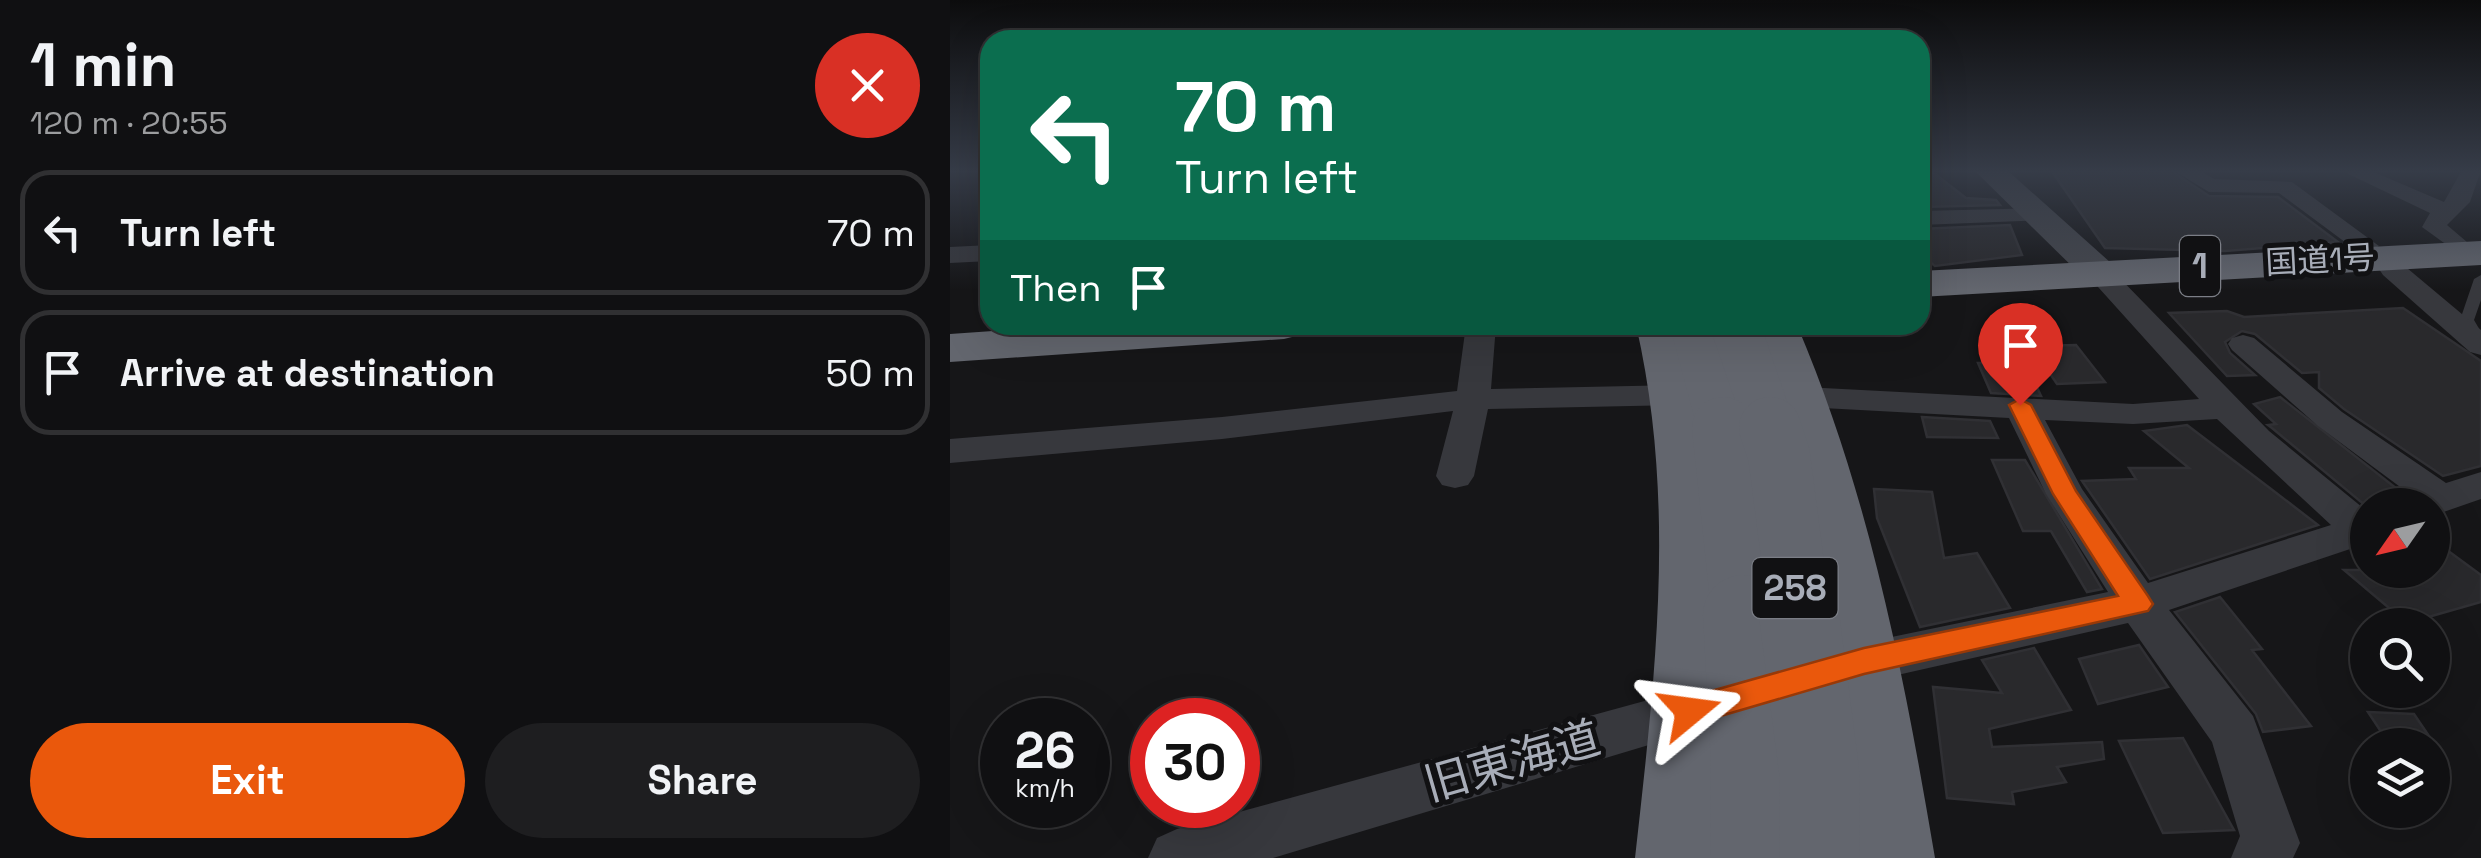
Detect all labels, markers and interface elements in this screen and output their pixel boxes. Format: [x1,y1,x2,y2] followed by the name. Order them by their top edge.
[30,27,177,104] text: 1 min
[815,33,920,138] button: close
[1175,62,1336,151] text: 70 m
[1010,70,1140,200] icon: left
[30,103,228,143] text: 120 m · 20:55
[1175,149,1358,206] text: Turn left
[35,205,90,260] icon: left
[120,209,276,257] text: Turn left
[827,209,915,257] text: 70 m
[2180,236,2220,296] road number: 1
[2264,237,2376,283] street label: 国道1号
[1121,260,1176,315] icon: arrive
[1010,264,1101,312] text: Then
[1978,303,2063,406] pin
[1993,318,2048,373] icon: arrive
[35,345,90,400] icon: arrive
[120,349,495,397] text: Arrive at destination
[825,349,915,397] text: 50 m
[2350,488,2450,588] north arrow
[2350,488,2450,828] map controls
[1752,558,1838,618] road number: 258
[2350,608,2450,708] button: search
[1638,659,1742,763] position arrow
[1130,698,1260,828] speed limit sign: 30
[1418,709,1606,813] street label: 旧東海道
[1015,719,1075,783] text: 26
[30,723,465,838] button: Exit
[485,723,920,838] button: Share
[2350,728,2450,828] button: layers
[1015,772,1075,804] text: km/h

